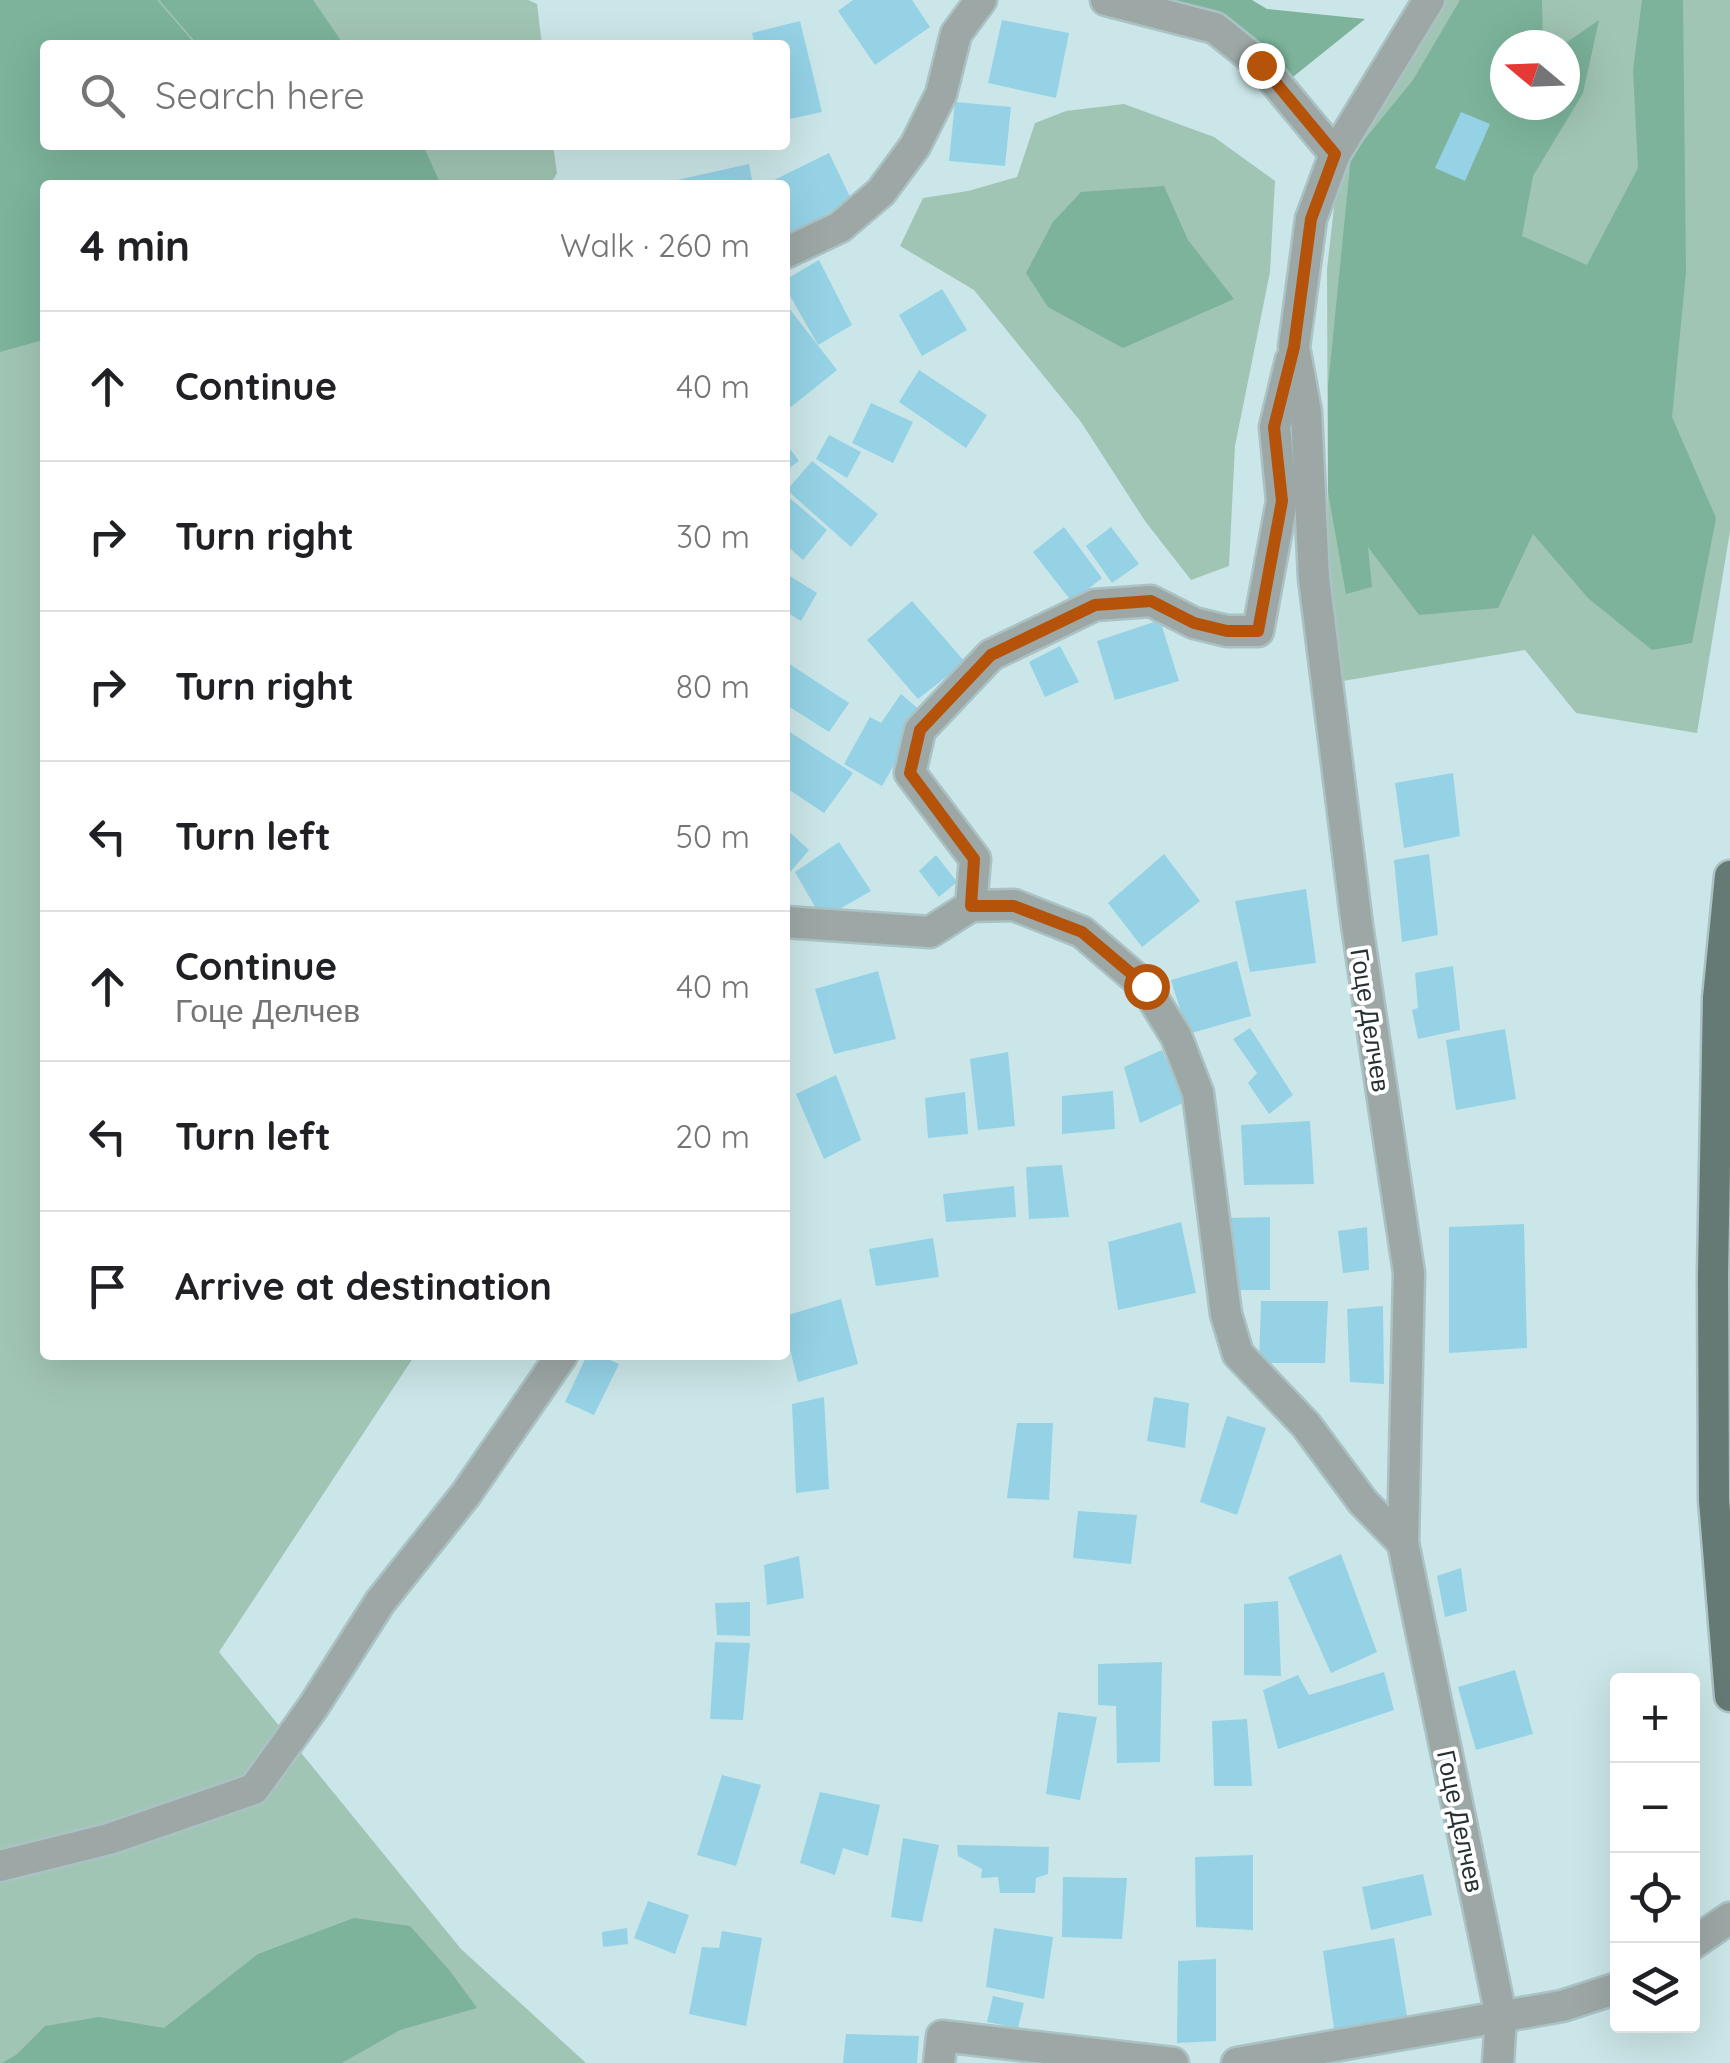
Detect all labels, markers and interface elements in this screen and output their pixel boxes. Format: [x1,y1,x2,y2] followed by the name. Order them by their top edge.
[1490,30,1580,120] north arrow
[40,40,790,150] search box
[1239,43,1285,89] route end
[75,68,130,123] icon: search
[155,71,365,119] text: Search here
[80,219,190,272] text: 4 min
[560,225,750,265] text: Walk · 260 m
[80,359,135,414] icon: ahead
[175,362,337,410] text: Continue
[676,366,750,406] text: 40 m
[80,509,135,564] icon: right
[175,512,354,560] text: Turn right
[676,516,750,556] text: 30 m
[80,659,135,714] icon: right
[175,662,354,710] text: Turn right
[676,666,750,706] text: 80 m
[80,809,135,864] icon: left
[175,812,331,860] text: Turn left
[676,816,750,856] text: 50 m
[175,942,337,990] text: Continue
[1344,946,1398,1094] street label: Гоце Делчев
[80,959,135,1014] icon: ahead
[1124,964,1170,1010] route start
[676,966,750,1006] text: 40 m
[175,990,360,1030] text: Гоце Делчев
[80,1109,135,1164] icon: left
[175,1112,331,1160] text: Turn left
[675,1116,750,1156] text: 20 m
[80,1259,135,1314] icon: arrive
[175,1262,552,1310] text: Arrive at destination
[1610,1673,1700,2033] map controls
[1610,1673,1700,1763] button: +
[1431,1747,1491,1895] street label: Гоце Делчев
[1610,1763,1700,1853] button: −
[1610,1853,1700,1943] button: locate
[1610,1943,1700,2033] button: layers

